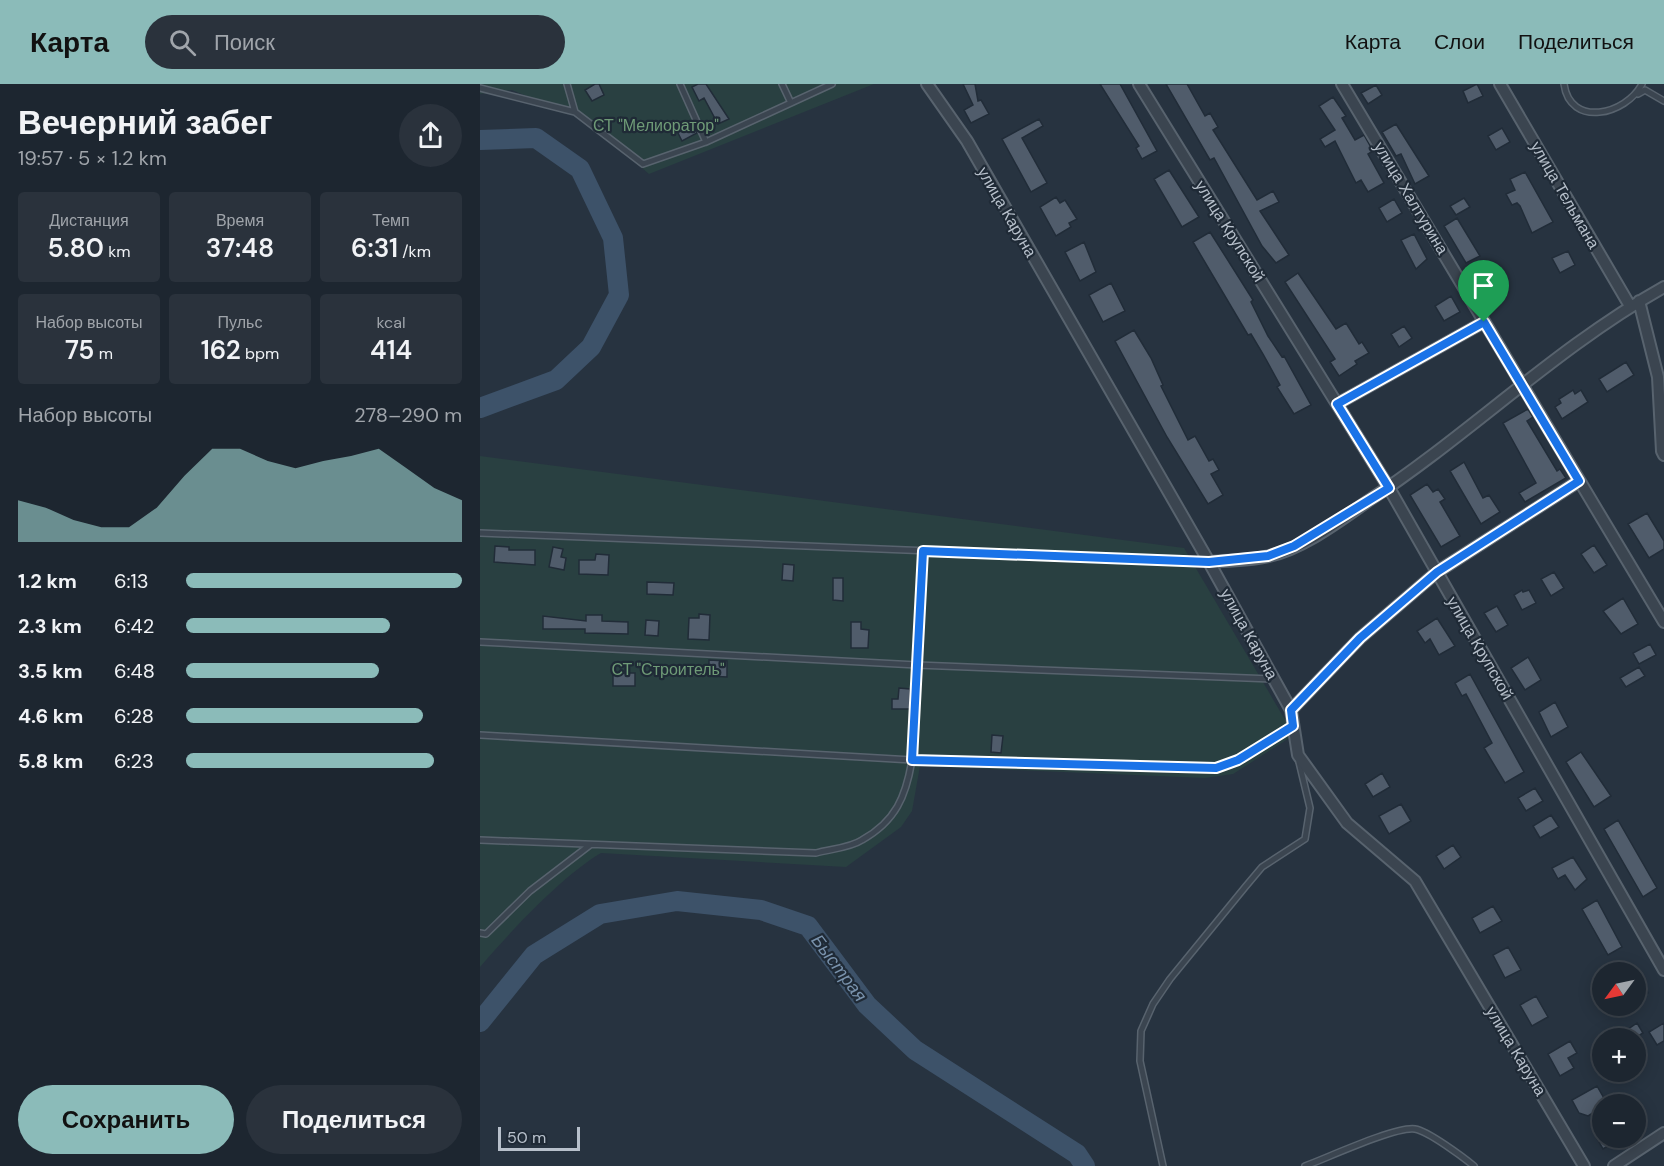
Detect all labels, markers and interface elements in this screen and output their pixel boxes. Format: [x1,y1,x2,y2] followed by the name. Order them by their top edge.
[145,15,565,69] search box
[30,24,109,61] text: Карта
[166,26,199,59] icon: search
[214,28,275,57] text: Поиск
[1345,28,1401,56] text: Карта
[1434,28,1485,56] text: Слои
[1518,28,1634,56] text: Поделиться
[18,101,272,144] text: Вечерний забег
[399,104,462,167] button: share
[593,115,719,136] park label: СТ "Мелиоратор"
[1526,137,1604,253] street label: улица Тельмана
[1369,138,1453,258] street label: улица Халтурина
[18,145,167,171] text: 19:57 · 5 × 1.2 km
[973,163,1041,261] street label: улица Каруна
[1190,176,1270,286] street label: улица Крупской
[49,210,129,231] text: Дистанция
[216,210,264,231] text: Время
[372,210,410,231] text: Темп
[47,231,104,265] text: 5.80
[206,231,274,265] text: 37:48
[351,231,398,265] text: 6:31
[104,241,131,262] text: km
[398,241,431,262] text: /km
[1458,260,1509,322] pin
[1467,269,1500,302] icon: arrive
[35,312,143,333] text: Набор высоты
[218,312,262,333] text: Пульс
[377,312,405,333] text: kcal
[65,333,94,367] text: 75
[201,333,241,367] text: 162
[370,333,412,367] text: 414
[94,343,113,364] text: m
[241,343,279,364] text: bpm
[18,402,152,428] text: Набор высоты
[354,402,462,428] text: 278–290 m
[18,568,77,594] text: 1.2 km
[114,568,149,594] text: 6:13
[1215,585,1283,683] street label: улица Каруна
[1442,593,1518,703] street label: улица Крупской
[18,613,82,639] text: 2.3 km
[114,613,154,639] text: 6:42
[18,658,83,684] text: 3.5 km
[114,658,155,684] text: 6:48
[611,659,725,680] park label: СТ "Строитель"
[18,703,83,729] text: 4.6 km
[114,703,154,729] text: 6:28
[18,748,83,774] text: 5.8 km
[114,748,154,774] text: 6:23
[806,929,872,1007] water label: Быстрая
[1592,962,1646,1016] north arrow
[1592,962,1646,1148] map controls
[1481,1002,1551,1100] street label: улица Каруна
[1592,1028,1646,1082] button: +
[18,1085,234,1154] button: Сохранить
[246,1085,462,1154] button: Поделиться
[1592,1094,1646,1148] button: −
[498,1124,580,1152] scale bar
[507,1127,546,1148] text: 50 m

